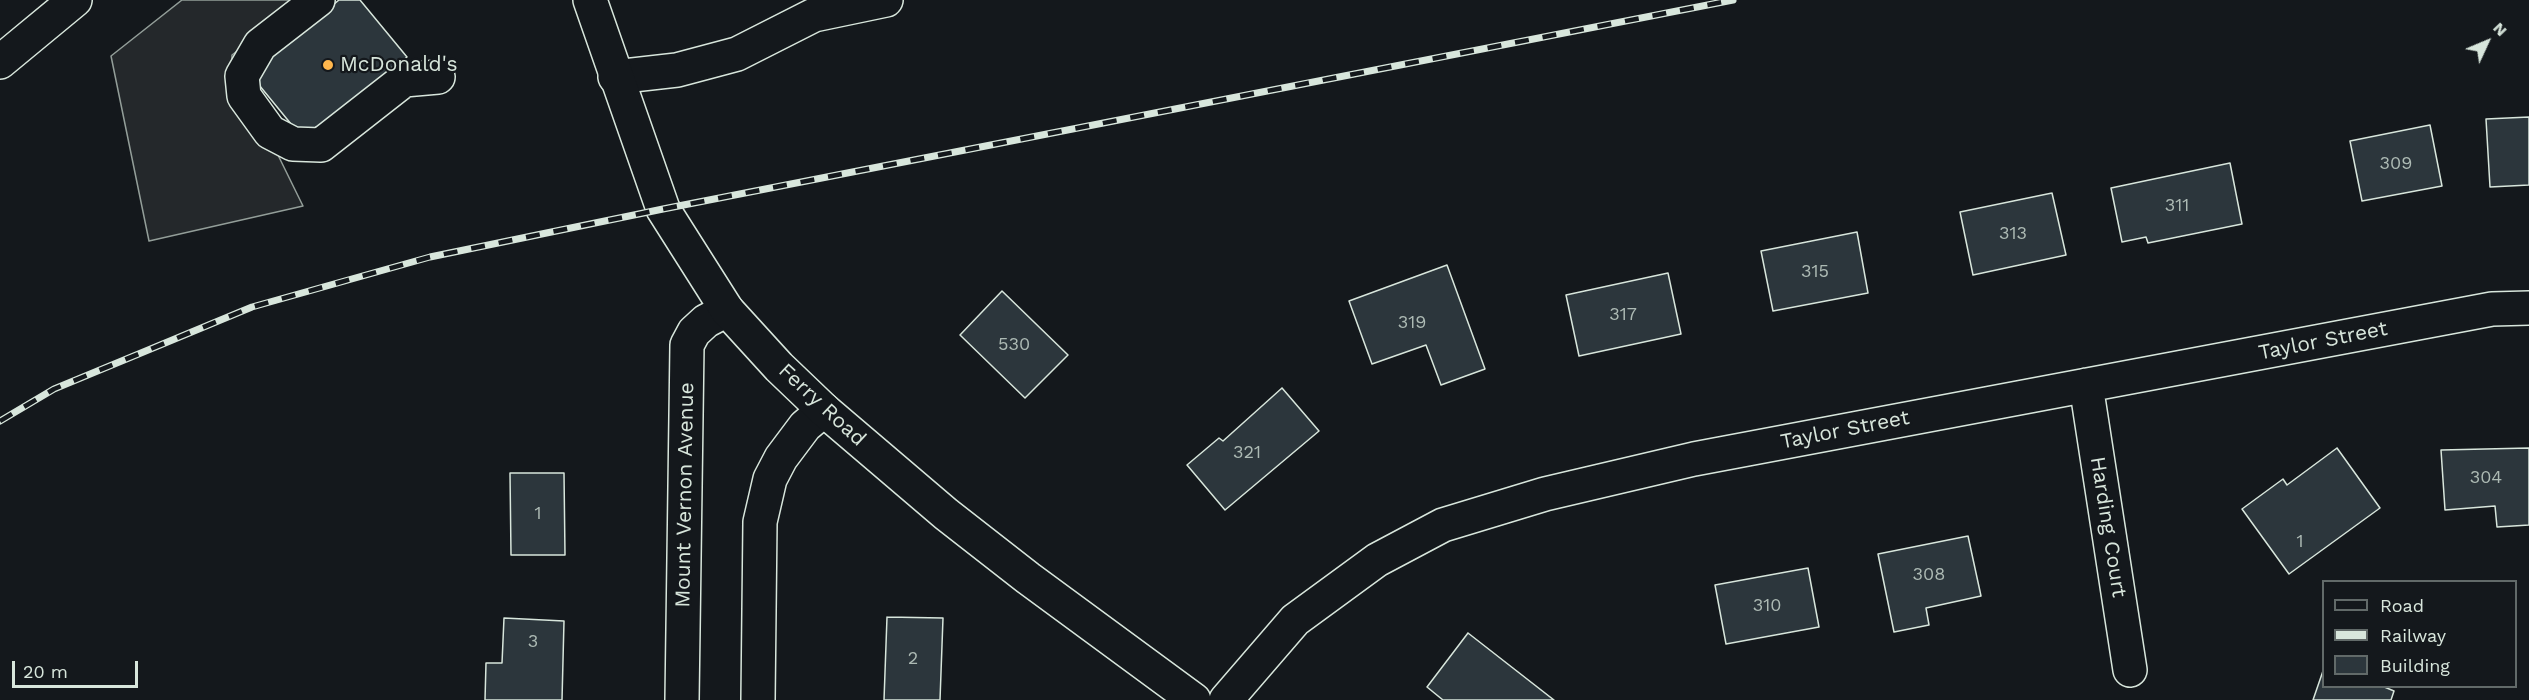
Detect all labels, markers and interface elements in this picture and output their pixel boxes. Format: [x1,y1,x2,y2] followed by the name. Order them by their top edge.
[2457,12,2517,72] north arrow
[2489,18,2511,40] text: N
[340,52,457,78] place label: McDonald's
[321,58,335,72] marker: McDonald's
[2380,153,2412,175] house number: 309
[2165,195,2189,217] house number: 311
[1999,223,2027,245] house number: 313
[1801,261,1829,283] house number: 315
[1609,304,1637,326] house number: 317
[1398,312,1426,334] house number: 319
[2256,316,2390,366] street label: Taylor Street
[998,334,1030,356] house number: 530
[773,358,871,452] street label: Ferry Road
[670,382,700,608] street label: Mount Vernon Avenue
[1778,405,1912,455] street label: Taylor Street
[1233,442,1261,464] house number: 321
[2084,455,2132,599] street label: Harding Court
[2470,467,2502,489] house number: 304
[534,503,542,525] house number: 1
[2296,531,2304,553] house number: 1
[1913,564,1945,586] house number: 308
[2322,580,2517,688] legend
[1753,595,1781,617] house number: 310
[2380,595,2424,616] text: Road
[2380,625,2446,646] text: Railway
[528,631,538,653] house number: 3
[908,648,918,670] house number: 2
[15,649,141,687] scale bar
[2380,655,2450,676] text: Building
[23,661,68,682] text: 20 m

